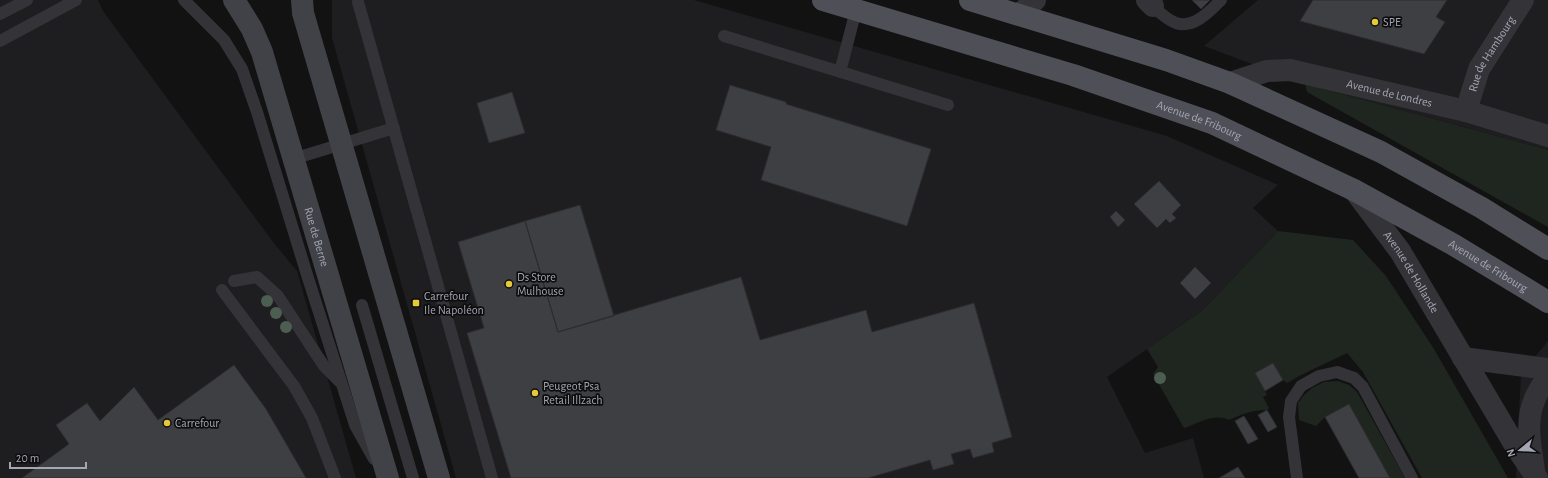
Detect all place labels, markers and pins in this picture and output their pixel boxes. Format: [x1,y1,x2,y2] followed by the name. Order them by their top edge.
[1383,16,1401,28] place label: SPE
[1370,17,1380,27] marker: SPE
[517,271,564,297] place label: Ds Store Mulhouse
[504,279,514,289] marker: Ds Store Mulhouse
[424,290,484,316] place label: Carrefour Ile Napoléon
[411,298,421,308] marker: Carrefour Ile Napoléon
[543,380,602,406] place label: Peugeot Psa Retail Illzach
[530,388,540,398] marker: Peugeot Psa Retail Illzach
[175,417,219,429] place label: Carrefour
[162,418,172,428] marker: Carrefour

